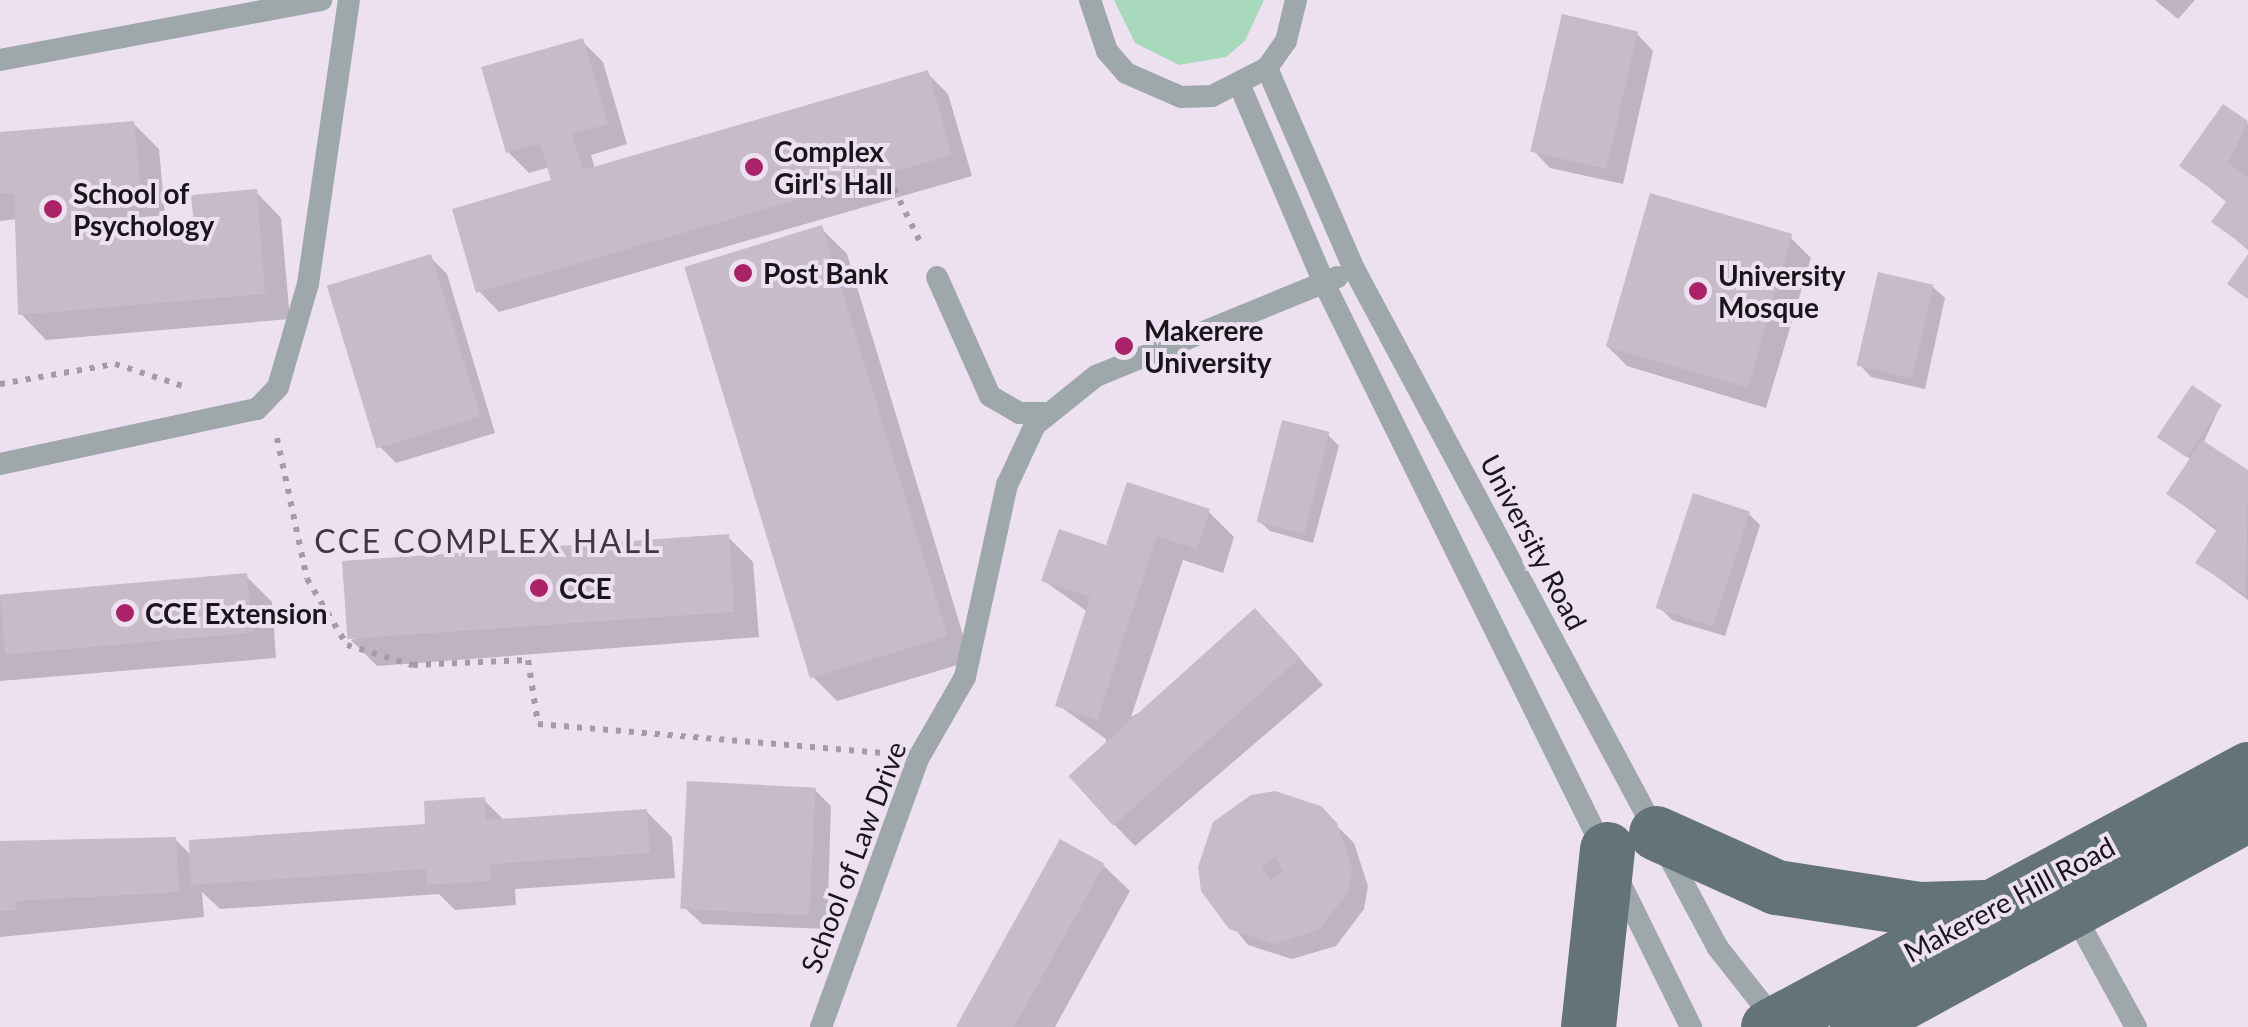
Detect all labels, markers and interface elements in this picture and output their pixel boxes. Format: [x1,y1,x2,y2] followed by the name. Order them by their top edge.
[774,134,893,200] place label: Complex Girl's Hall
[743,156,765,178] marker: Complex Girl's Hall
[73,176,214,242] place label: School of Psychology
[42,198,64,220] marker: School of Psychology
[763,256,888,290] place label: Post Bank
[1718,258,1846,324] place label: University Mosque
[732,262,754,284] marker: Post Bank
[1687,280,1709,302] marker: University Mosque
[1144,313,1272,379] place label: Makerere University
[1113,335,1135,357] marker: Makerere University
[1474,448,1594,636] street label: University Road
[314,522,662,560] district label: CCE COMPLEX HALL
[559,571,612,605] place label: CCE
[528,577,550,599] marker: CCE
[145,596,328,630] place label: CCE Extension
[114,602,136,624] marker: CCE Extension
[793,736,913,978] street label: School of Law Drive
[1898,829,2120,969] street label: Makerere Hill Road

